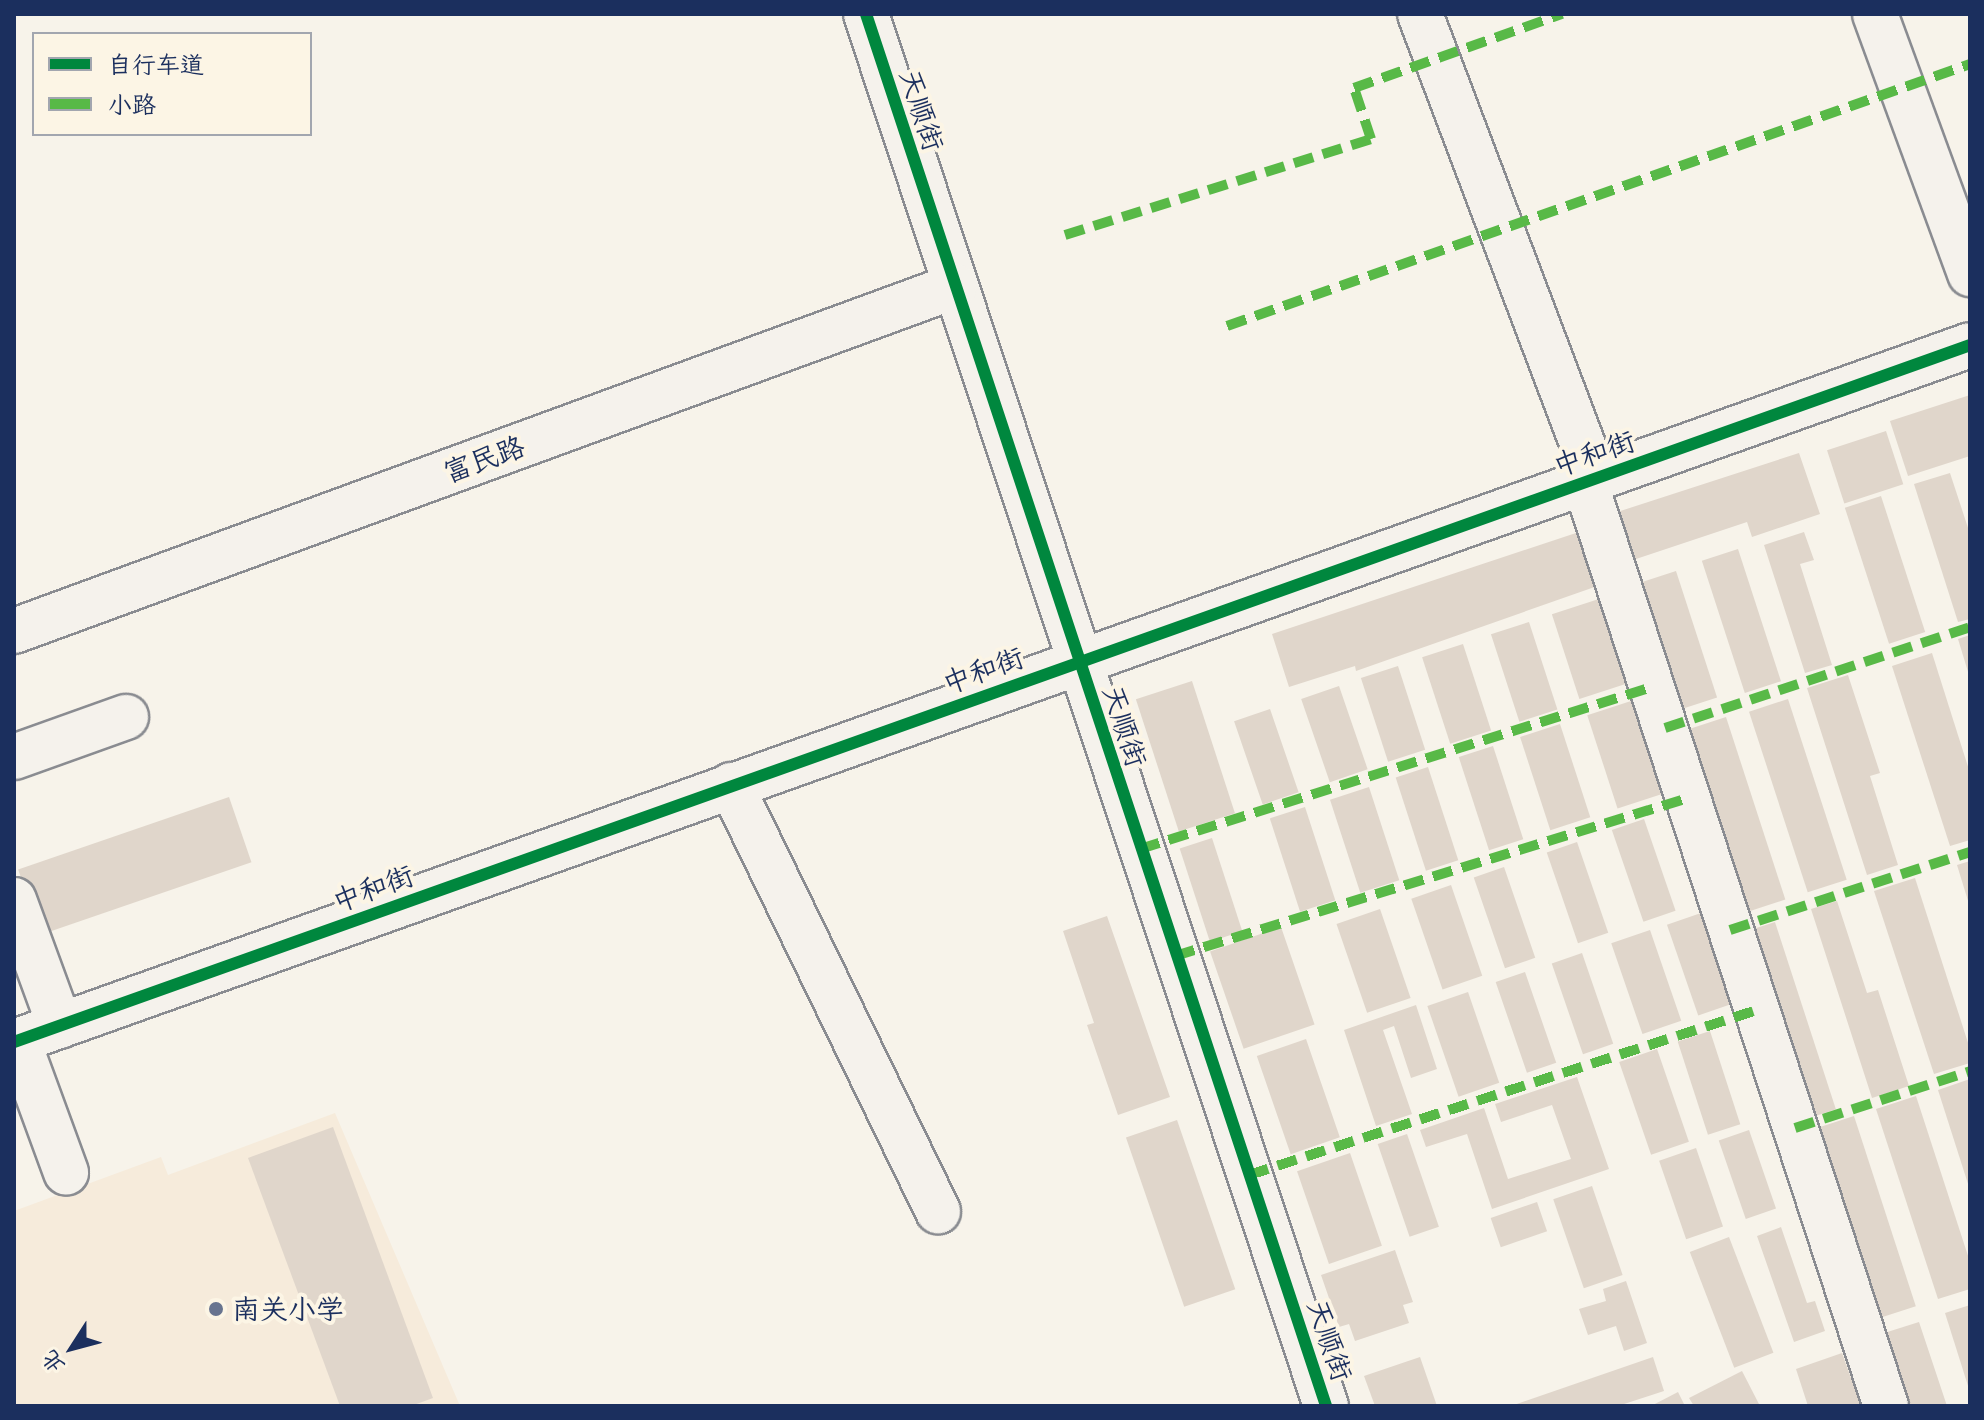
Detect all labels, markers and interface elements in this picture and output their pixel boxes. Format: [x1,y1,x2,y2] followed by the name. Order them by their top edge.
[32,32,312,136] legend
[108,49,204,79] text: 自行车道
[893,65,951,155] street label: 天顺街
[108,89,156,119] text: 小路
[1549,423,1639,483] street label: 中和街
[439,429,529,489] street label: 富民路
[938,640,1028,700] street label: 中和街
[1096,681,1154,771] street label: 天顺街
[328,858,418,918] street label: 中和街
[232,1292,344,1326] place label: 南关小学
[1300,1295,1360,1385] street label: 天顺街
[207,1300,225,1318] marker: 南关小学
[32,1308,112,1388] north arrow
[35,1345,70,1379] text: 北

